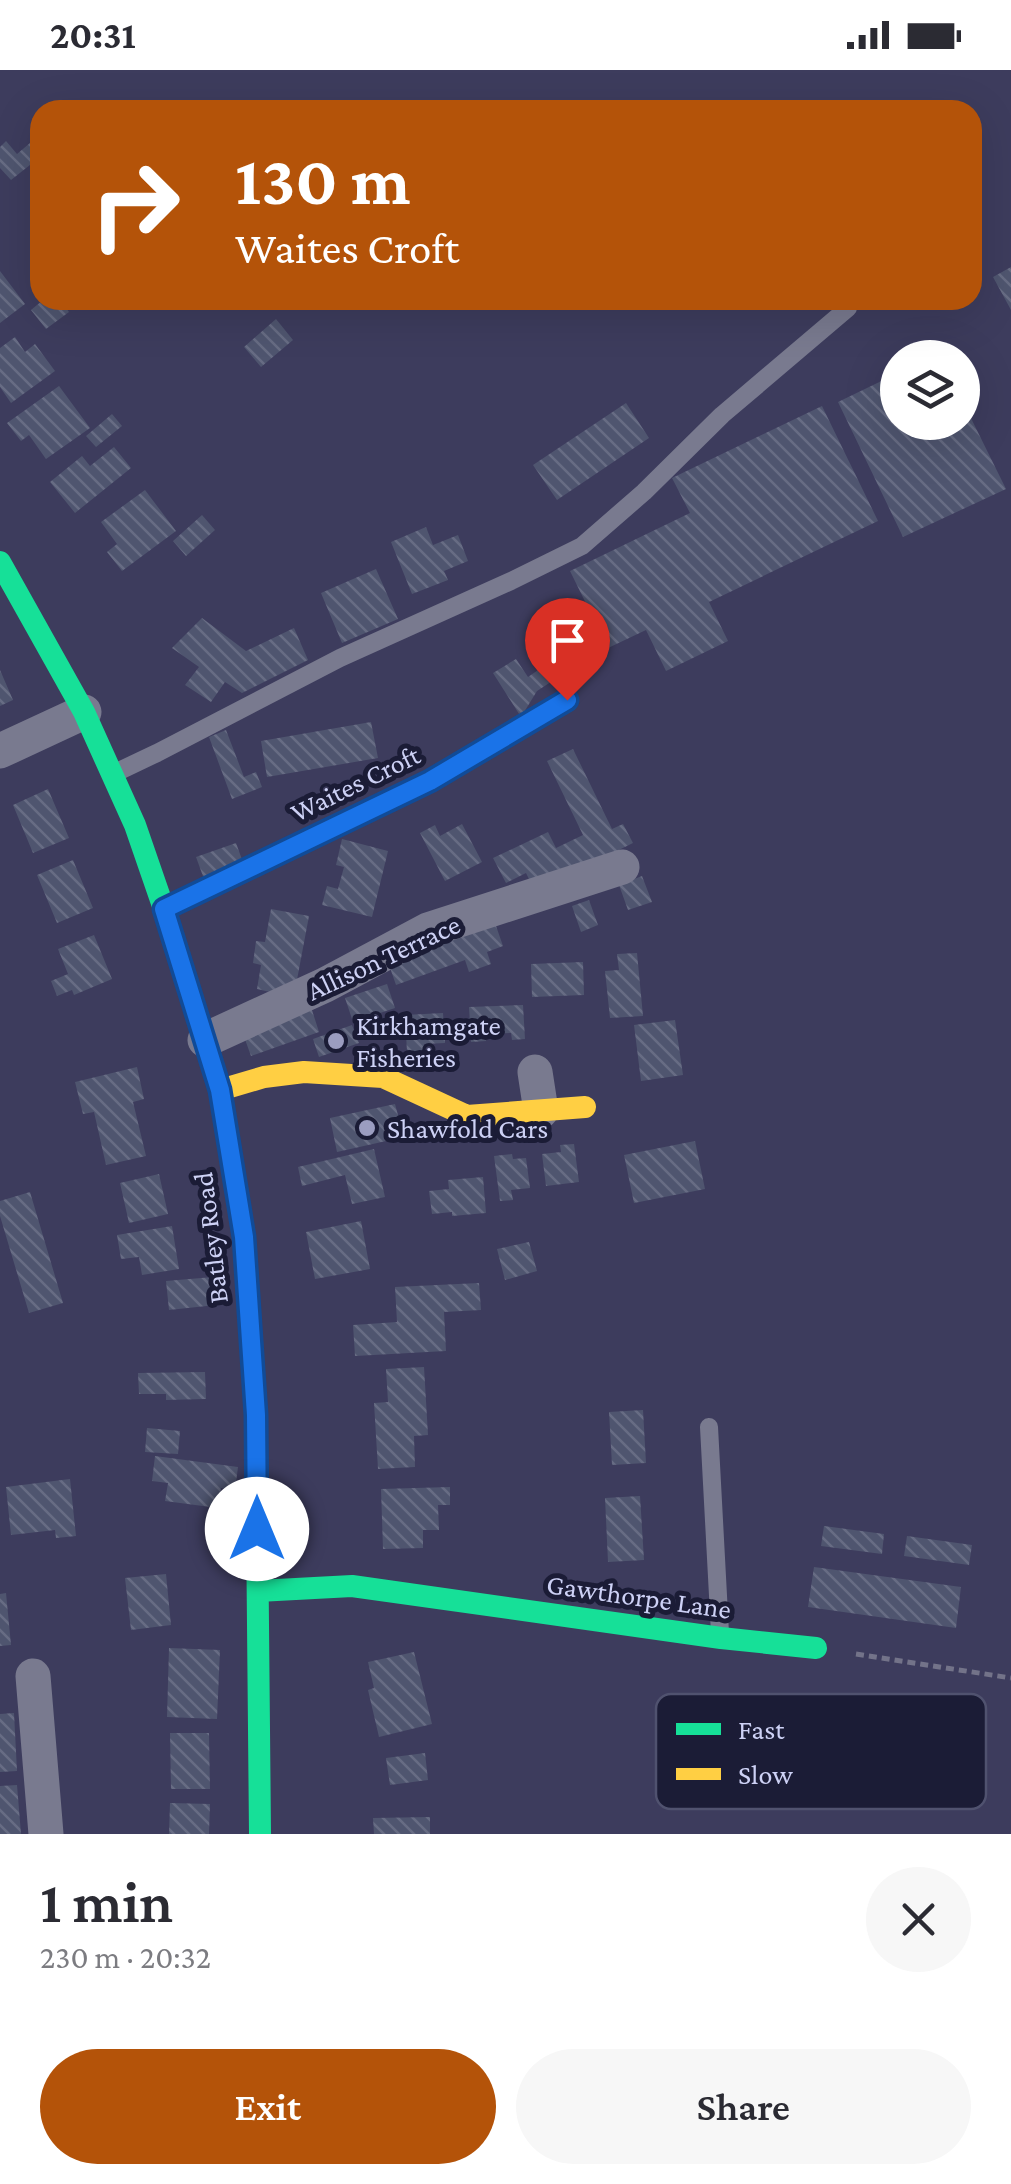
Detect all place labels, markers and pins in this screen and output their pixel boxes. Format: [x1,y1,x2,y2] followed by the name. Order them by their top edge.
[525,598,610,701] pin
[356,1010,501,1073] place label: Kirkhamgate Fisheries
[325,1030,347,1052] marker: Kirkhamgate Fisheries
[387,1113,548,1144] place label: Shawfold Cars
[356,1117,378,1139] marker: Shawfold Cars

